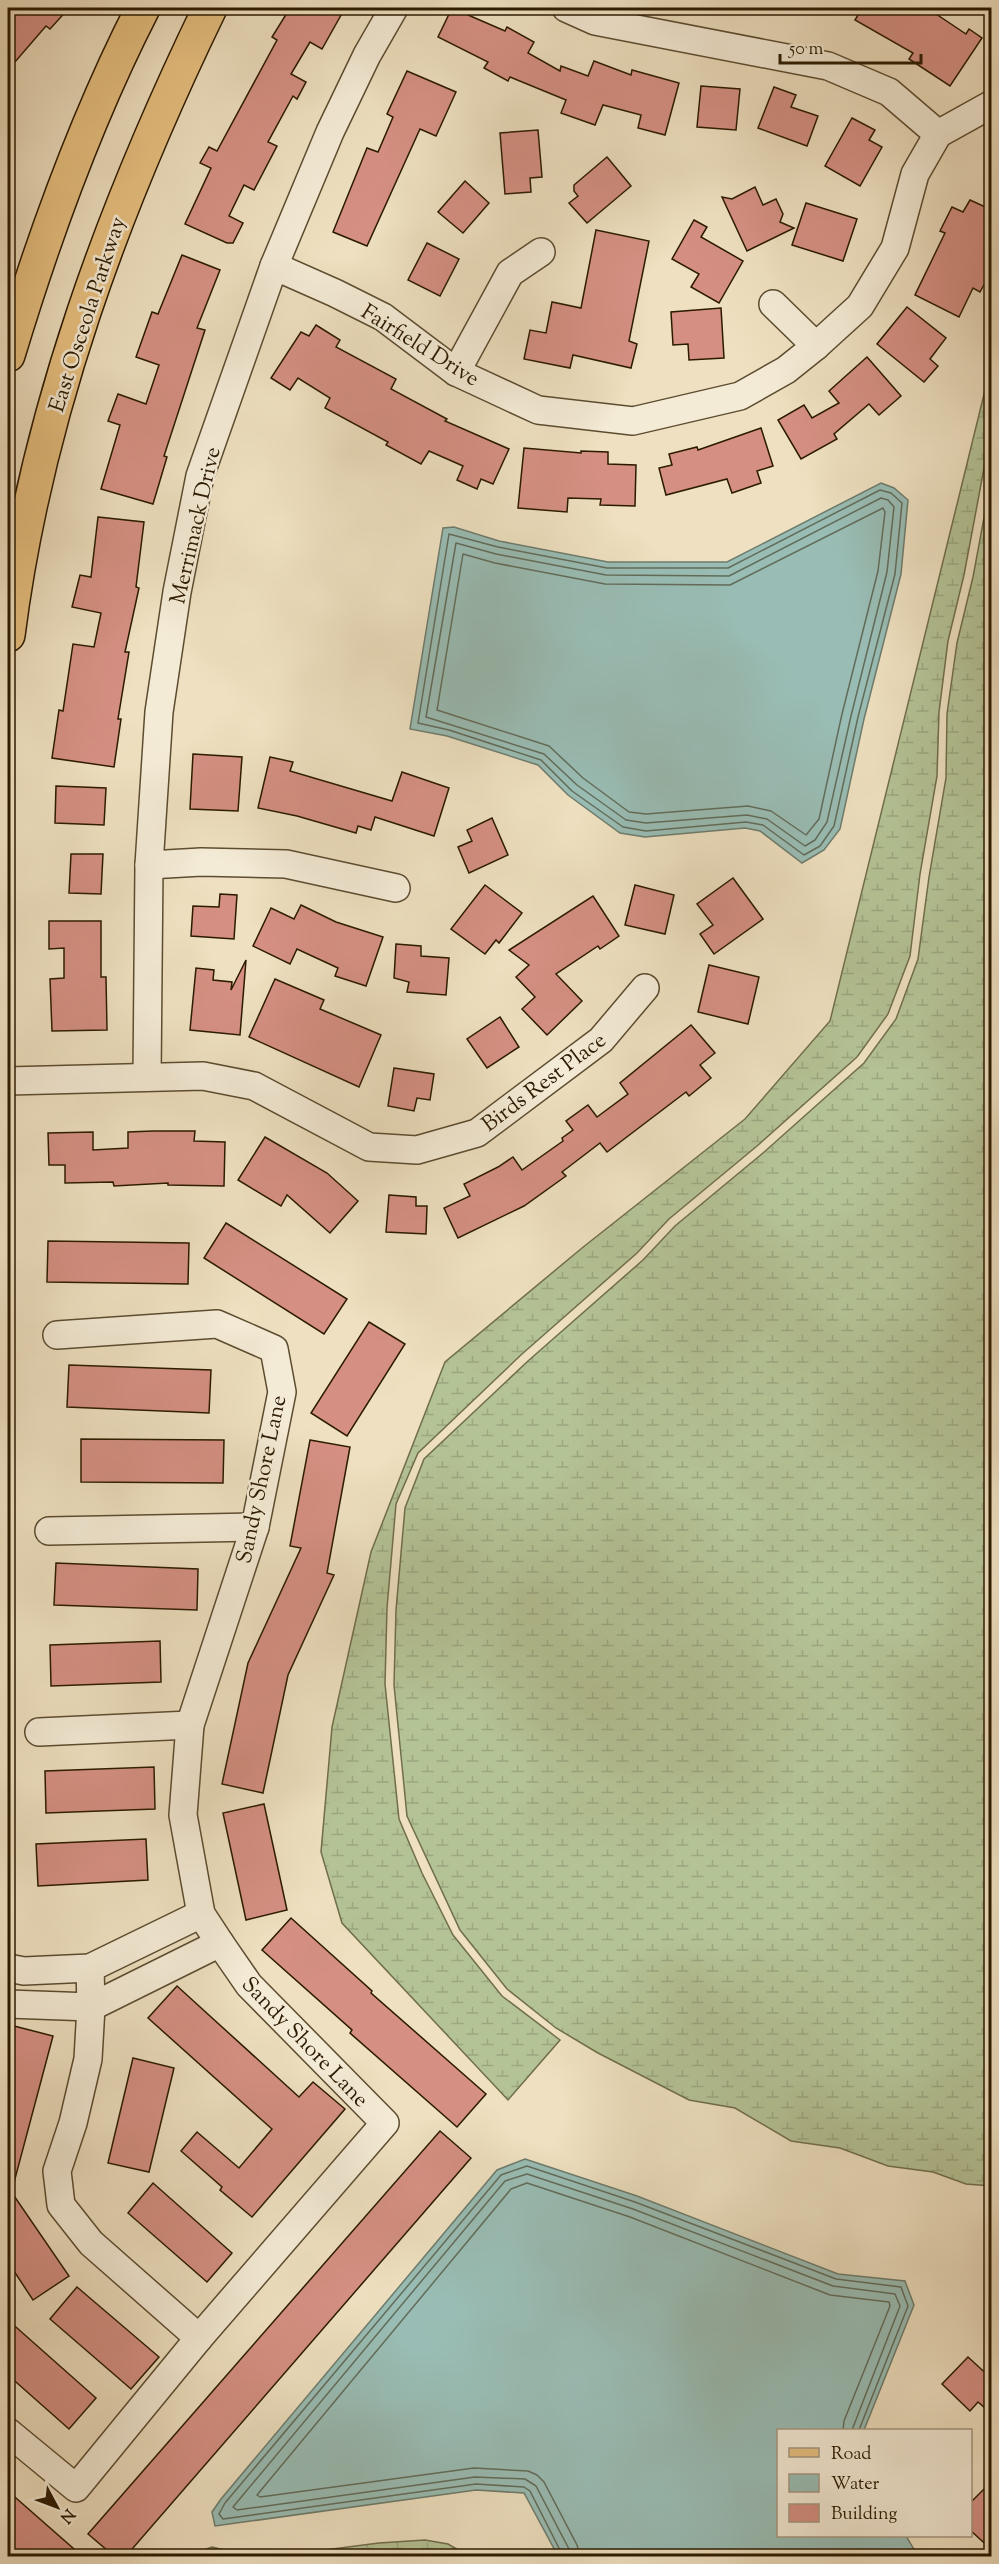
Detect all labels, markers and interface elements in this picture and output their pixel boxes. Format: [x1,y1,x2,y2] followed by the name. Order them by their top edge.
[780,27,921,65] scale bar
[788,37,824,63] text: 50 m
[42,213,136,417] street label: East Osceola Parkway
[354,297,485,396] street label: Fairfield Drive
[163,444,231,607] street label: Merrimack Drive
[476,1026,614,1141] street label: Birds Rest Place
[229,1392,296,1567] street label: Sandy Shore Lane
[233,1970,375,2116] street label: Sandy Shore Lane
[777,2429,972,2537] legend
[831,2442,871,2468] text: Road
[831,2472,880,2498] text: Water
[27,2477,87,2537] north arrow
[831,2502,897,2528] text: Building
[53,2503,79,2528] text: N

